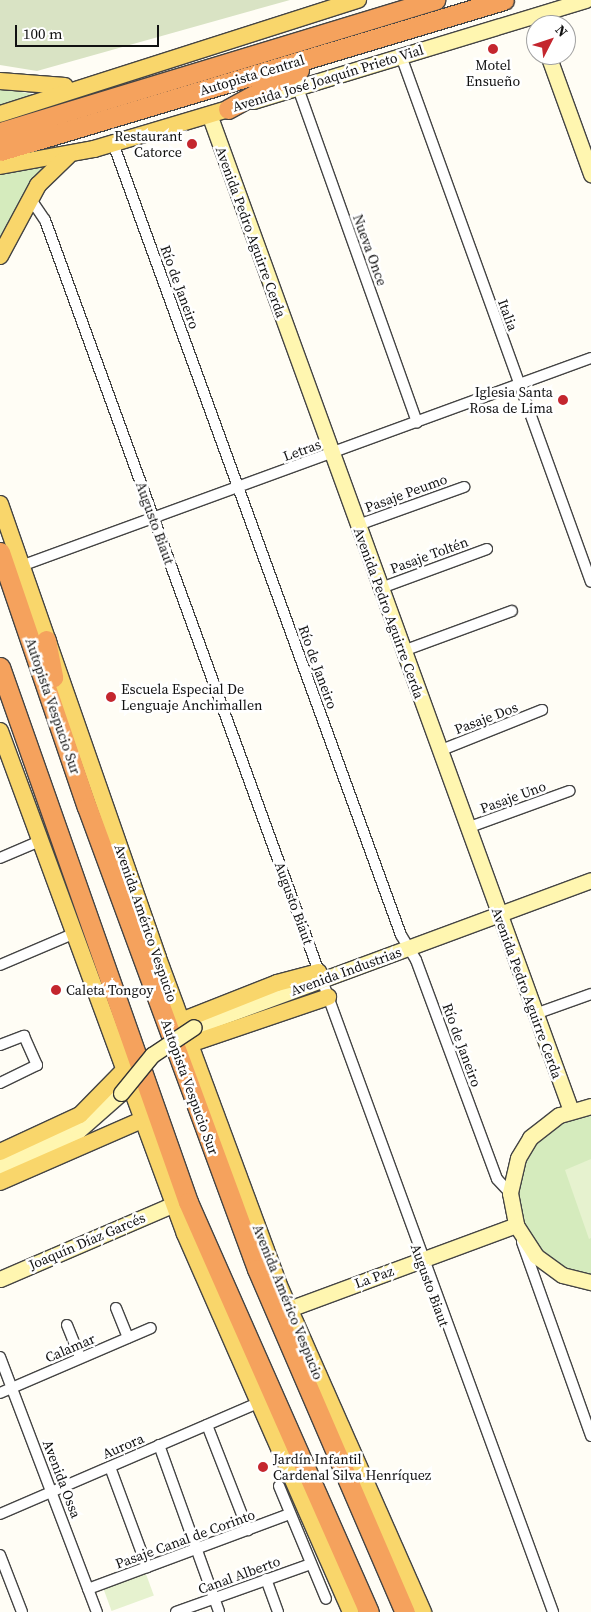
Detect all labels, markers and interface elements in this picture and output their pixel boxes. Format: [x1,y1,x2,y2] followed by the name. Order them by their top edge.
[18,15,161,47] scale bar
[526,15,576,65] north arrow
[551,20,572,41] text: N
[23,23,63,44] text: 100 m
[230,41,426,115] street label: Avenida José Joaquín Prieto Vial
[487,43,499,55] marker: Motel Ensueño
[198,51,306,99] street label: Autopista Central
[466,57,520,90] place label: Motel Ensueño
[114,128,182,160] place label: Restaurant Catorce
[186,138,198,150] marker: Restaurant Catorce
[212,144,290,320] street label: Avenida Pedro Aguirre Cerda
[349,212,391,288] street label: Nueva Once
[157,243,203,331] street label: Río de Janeiro
[495,297,521,333] street label: Italia
[469,384,553,417] place label: Iglesia Santa Rosa de Lima
[557,394,569,406] marker: Iglesia Santa Rosa de Lima
[281,435,323,465] street label: Letras
[363,470,449,516] street label: Pasaje Peumo
[132,479,178,567] street label: Augusto Biaut
[350,525,428,701] street label: Avenida Pedro Aguirre Cerda
[387,533,471,577] street label: Pasaje Toltén
[295,623,341,711] street label: Río de Janeiro
[22,636,84,776] street label: Autopista Vespucio Sur
[121,681,263,714] place label: Escuela Especial De Lenguaje Anchimallen
[105,691,117,703] marker: Escuela Especial De Lenguaje Anchimallen
[452,698,520,738] street label: Pasaje Dos
[478,777,548,817] street label: Pasaje Uno
[111,842,181,1004] street label: Avenida Américo Vespucio
[271,859,317,947] street label: Augusto Biaut
[488,905,566,1081] street label: Avenida Pedro Aguirre Cerda
[288,943,404,999] street label: Avenida Industrias
[66,982,154,998] place label: Caleta Tongoy
[50,984,62,996] marker: Caleta Tongoy
[439,1001,485,1089] street label: Río de Janeiro
[158,1017,222,1157] street label: Autopista Vespucio Sur
[26,1209,148,1273] street label: Joaquín Díaz Garcés
[249,1222,327,1382] street label: Avenida Américo Vespucio
[407,1241,453,1329] street label: Augusto Biaut
[352,1262,396,1292] street label: La Paz
[42,1330,98,1366] street label: Calamar
[100,1430,146,1462] street label: Aurora
[39,1438,85,1520] street label: Avenida Ossa
[273,1451,431,1484] place label: Jardín Infantil Cardenal Silva Henríquez
[257,1461,269,1473] marker: Jardín Infantil Cardenal Silva Henríquez
[113,1506,257,1572] street label: Pasaje Canal de Corinto
[196,1552,282,1598] street label: Canal Alberto

